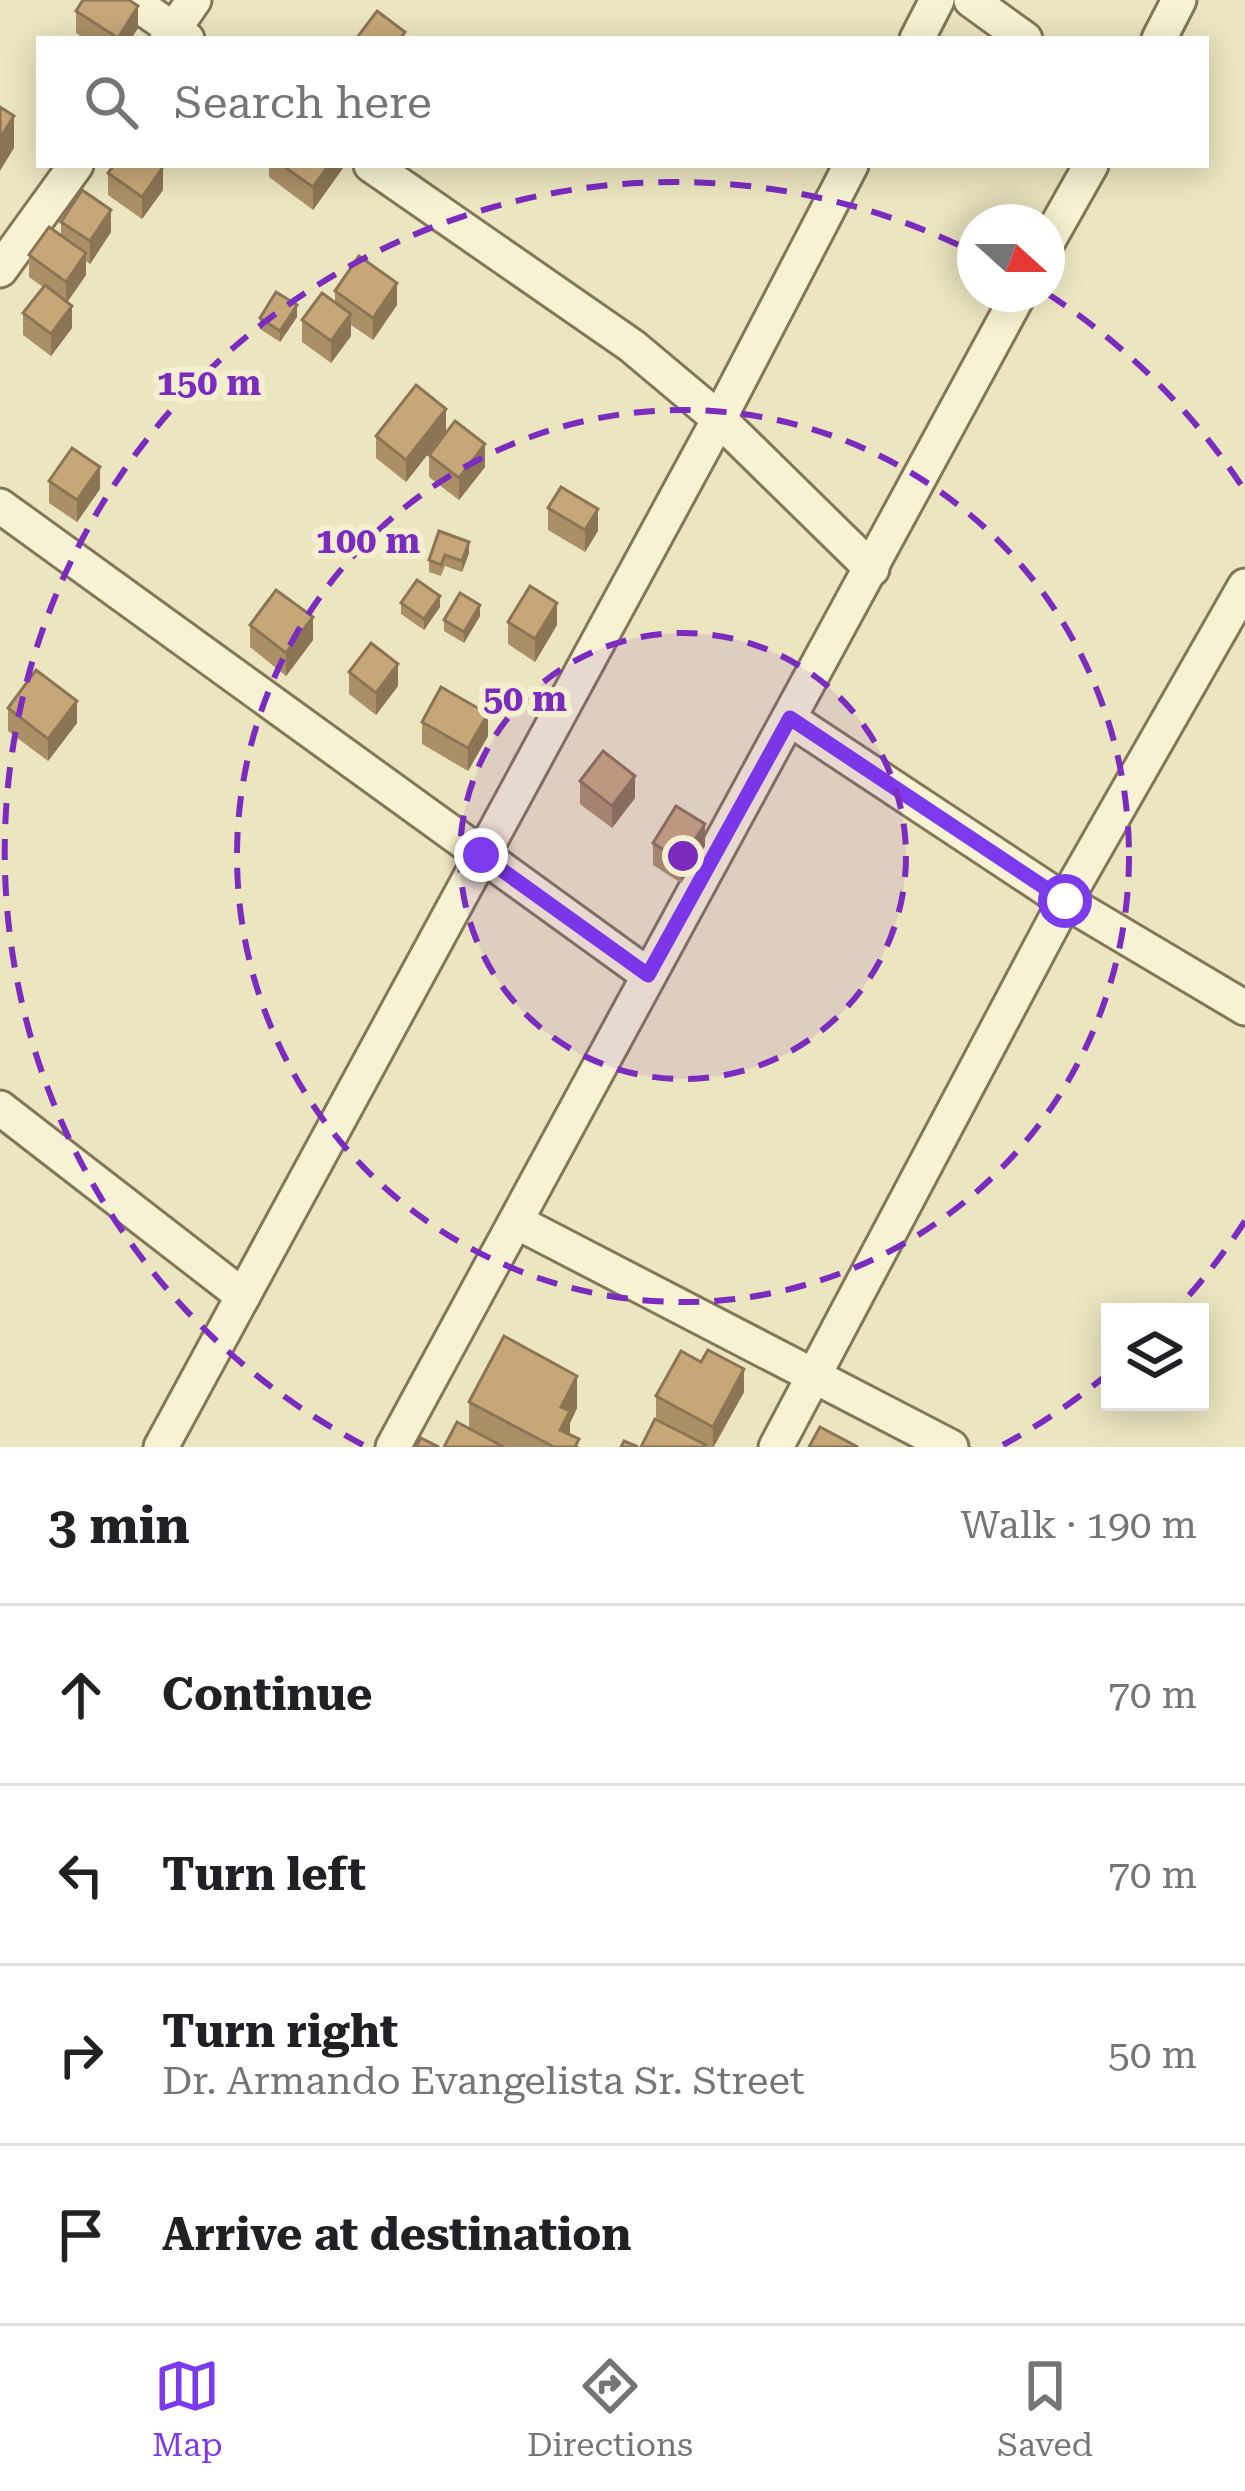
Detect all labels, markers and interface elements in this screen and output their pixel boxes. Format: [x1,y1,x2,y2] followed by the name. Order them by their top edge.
[36,36,1209,168] search box
[78,69,144,135] icon: search
[174,76,432,129] text: Search here
[957,204,1065,312] north arrow
[157,362,261,404] text: 150 m
[316,520,420,562] text: 100 m
[483,678,567,720] text: 50 m
[454,828,508,882] route end
[662,835,704,877] centre of rings
[1038,874,1092,928] route start
[1101,1303,1209,1411] map controls
[1101,1303,1209,1411] button: layers
[48,1496,190,1555] text: 3 min
[961,1502,1197,1548] text: Walk · 190 m
[48,1662,114,1728] icon: ahead
[162,1668,373,1721] text: Continue
[1108,1672,1197,1718] text: 70 m
[48,1842,114,1908] icon: left
[162,1848,366,1901] text: Turn left
[1108,1852,1197,1898] text: 70 m
[162,2005,398,2058] text: Turn right
[48,2022,114,2088] icon: right
[1108,2032,1197,2078] text: 50 m
[162,2058,804,2104] text: Dr. Armando Evangelista Sr. Street
[48,2202,114,2268] icon: arrive
[162,2208,631,2261] text: Arrive at destination
[152,2353,223,2464] tab: Map
[527,2353,693,2464] tab: Directions
[997,2353,1093,2464] tab: Saved

